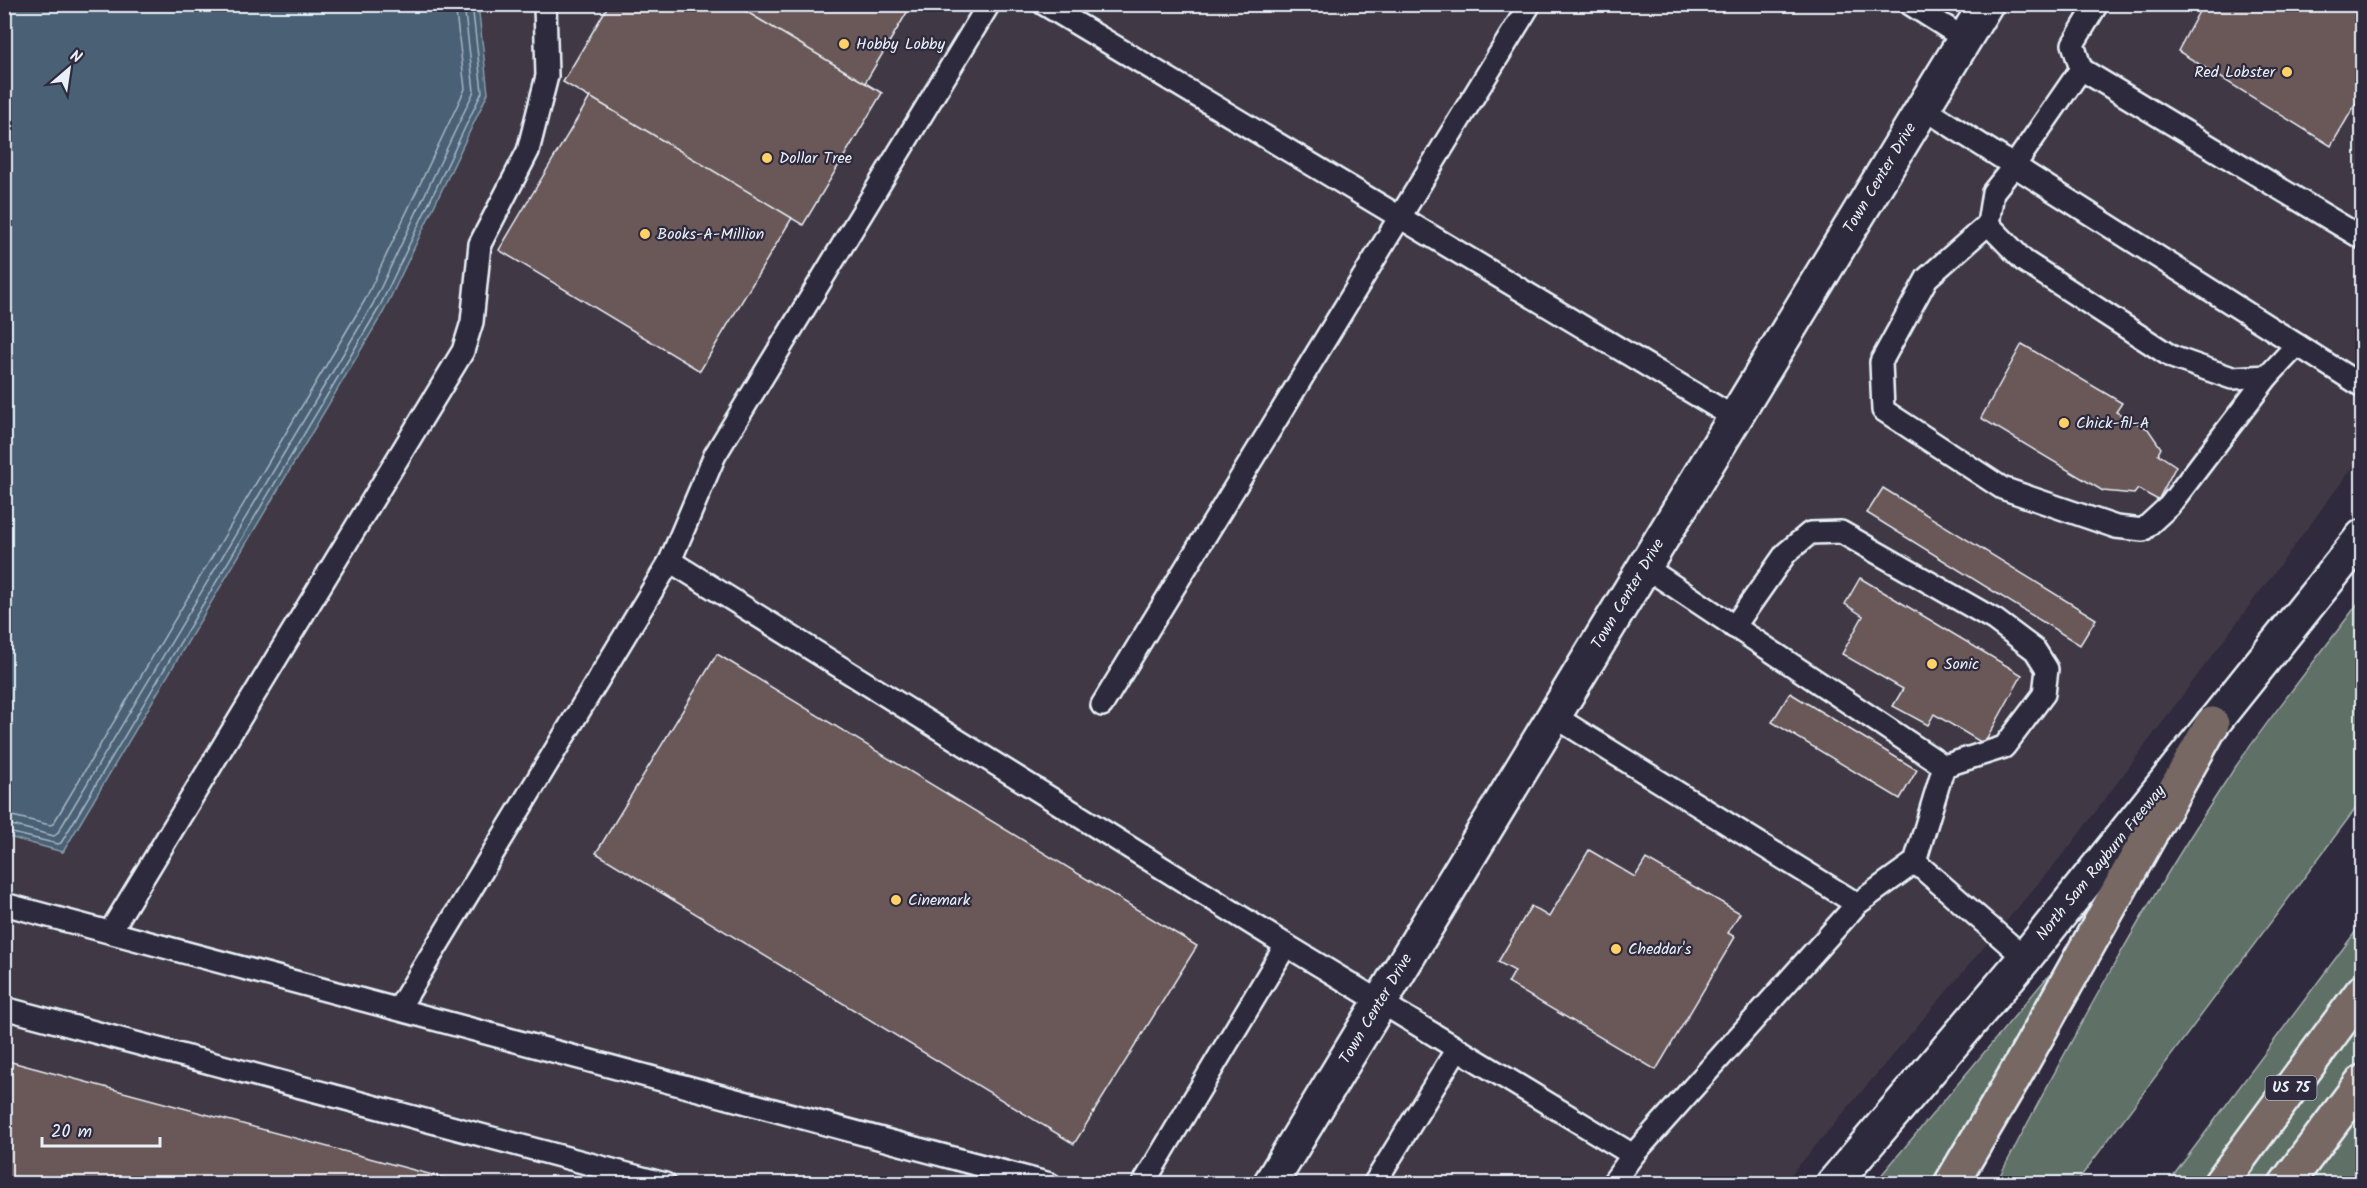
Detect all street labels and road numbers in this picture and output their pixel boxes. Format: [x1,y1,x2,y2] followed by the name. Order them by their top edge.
[1837,118,1923,238] street label: Town Center Drive
[1585,534,1671,654] street label: Town Center Drive
[2030,779,2172,946] street label: North Sam Rayburn Freeway
[1333,949,1419,1069] street label: Town Center Drive
[2266,1076,2316,1100] road number: US 75

